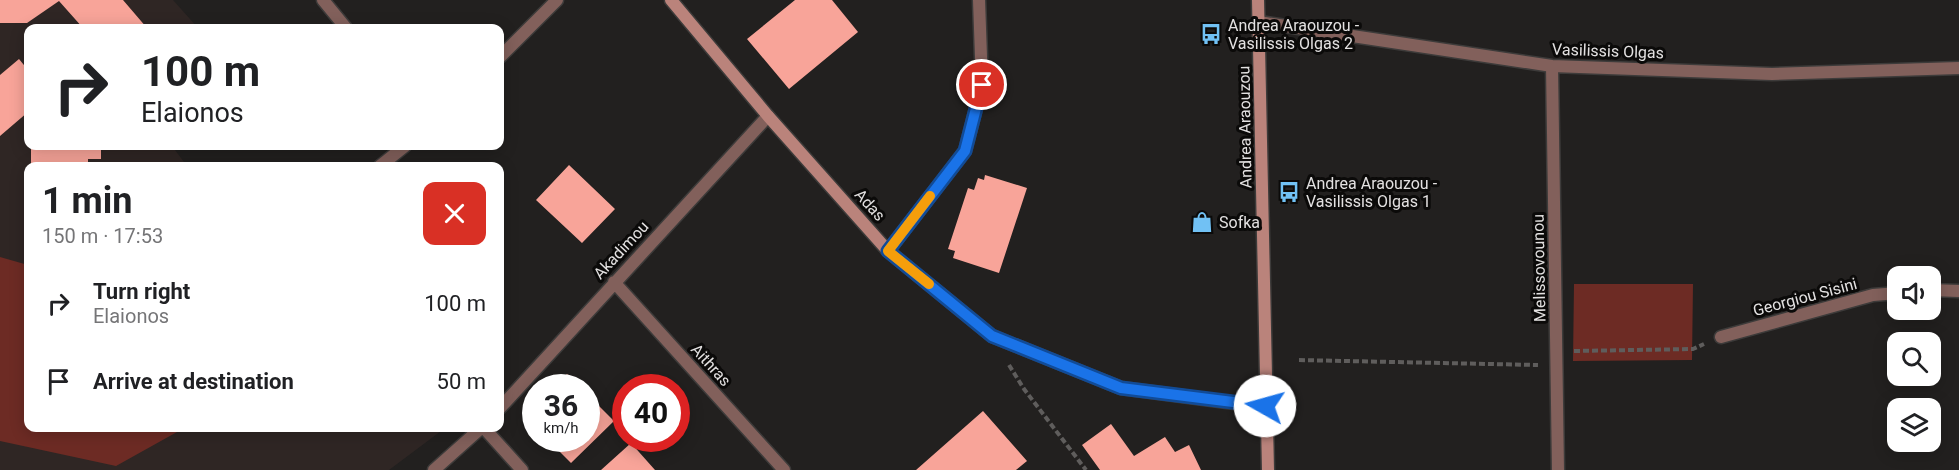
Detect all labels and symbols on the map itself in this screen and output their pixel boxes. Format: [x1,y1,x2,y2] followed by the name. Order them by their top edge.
[1228,16,1360,53] place label: Andrea Araouzou - Vasilissis Olgas 2
[1199,22,1223,46] bus stop icon: Andrea Araouzou - Vasilissis Olgas 2
[1552,40,1664,62] street label: Vasilissis Olgas
[956,59,1007,110] pin
[1234,65,1256,189] street label: Andrea Araouzou
[1306,174,1438,211] place label: Andrea Araouzou - Vasilissis Olgas 1
[1277,180,1301,204] bus stop icon: Andrea Araouzou - Vasilissis Olgas 1
[851,185,889,225] street label: Adas
[1190,210,1214,234] shop icon: Sofka
[1219,213,1260,232] place label: Sofka
[1529,214,1549,322] street label: Melissovounou
[589,217,653,283] street label: Akadimou
[1751,274,1859,320] street label: Georgiou Sisini
[687,340,735,390] street label: Aithras
[612,374,690,452] speed limit sign: 40
[1233,374,1297,438] position arrow

